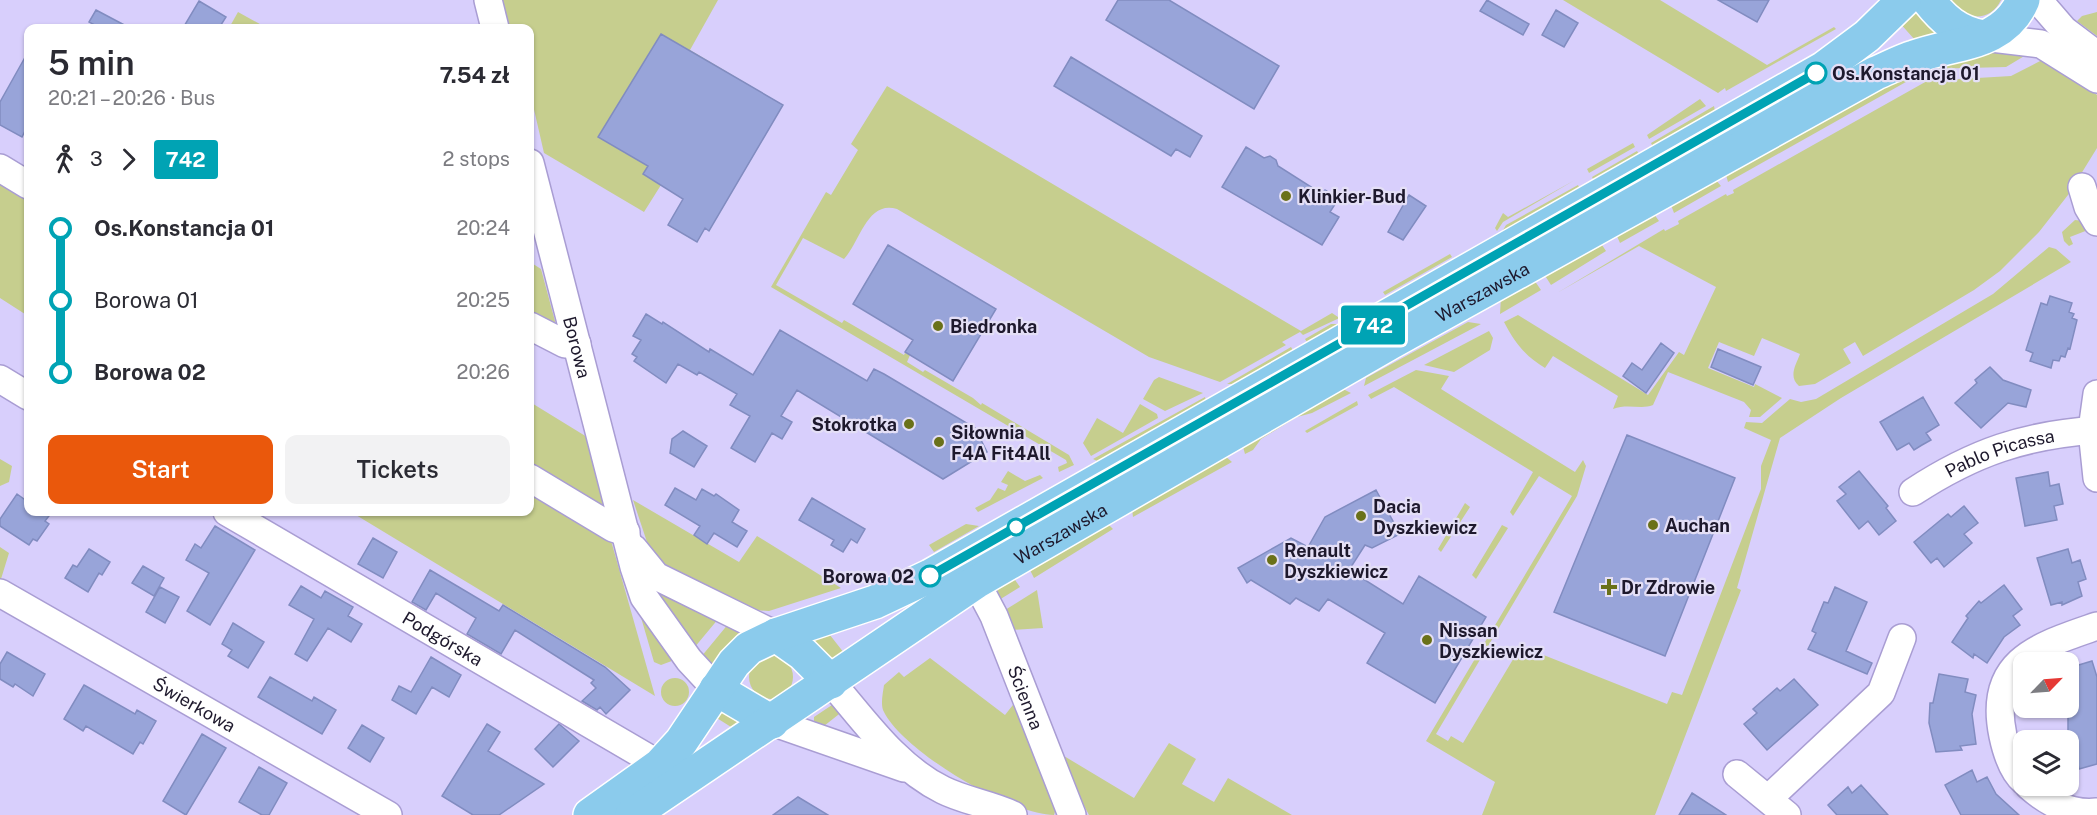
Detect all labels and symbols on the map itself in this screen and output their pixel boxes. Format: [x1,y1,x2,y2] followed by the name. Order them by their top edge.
[1805,62,1827,84] marker: Os.Konstancja 01
[1832,63,1980,84] place label: Os.Konstancja 01
[1298,186,1406,207] place label: Klinkier-Bud
[1279,189,1293,203] marker: Klinkier-Bud
[1432,257,1533,326] street label: Warszawska
[1338,306,1408,344] line badge: 742
[559,314,595,380] street label: Borowa
[950,316,1037,337] place label: Biedronka
[931,319,945,333] marker: Biedronka
[812,414,897,435] place label: Stokrotka
[902,417,916,431] marker: Stokrotka
[951,422,1051,464] place label: Siłownia F4A Fit4All
[1941,424,2056,481] street label: Pablo Picassa
[932,435,946,449] marker: Siłownia F4A Fit4All
[1373,496,1477,538] place label: Dacia Dyszkiewicz
[1010,498,1111,568] street label: Warszawska
[1354,509,1368,523] marker: Dacia Dyszkiewicz
[1665,515,1730,536] place label: Auchan
[1007,518,1025,536] unlabelled marker
[1646,518,1660,532] marker: Auchan
[1284,540,1388,582] place label: Renault Dyszkiewicz
[1265,553,1279,567] marker: Renault Dyszkiewicz
[919,565,941,587] marker: Borowa 02
[823,566,914,587] place label: Borowa 02
[1621,577,1715,598] place label: Dr Zdrowie
[1602,580,1616,594] marker: Dr Zdrowie
[399,607,487,670] street label: Podgórska
[1439,620,1543,662] place label: Nissan Dyszkiewicz
[1420,633,1434,647] marker: Nissan Dyszkiewicz
[2013,652,2079,718] north arrow
[1004,662,1048,733] street label: Ścienna
[150,672,239,736] street label: Świerkowa

